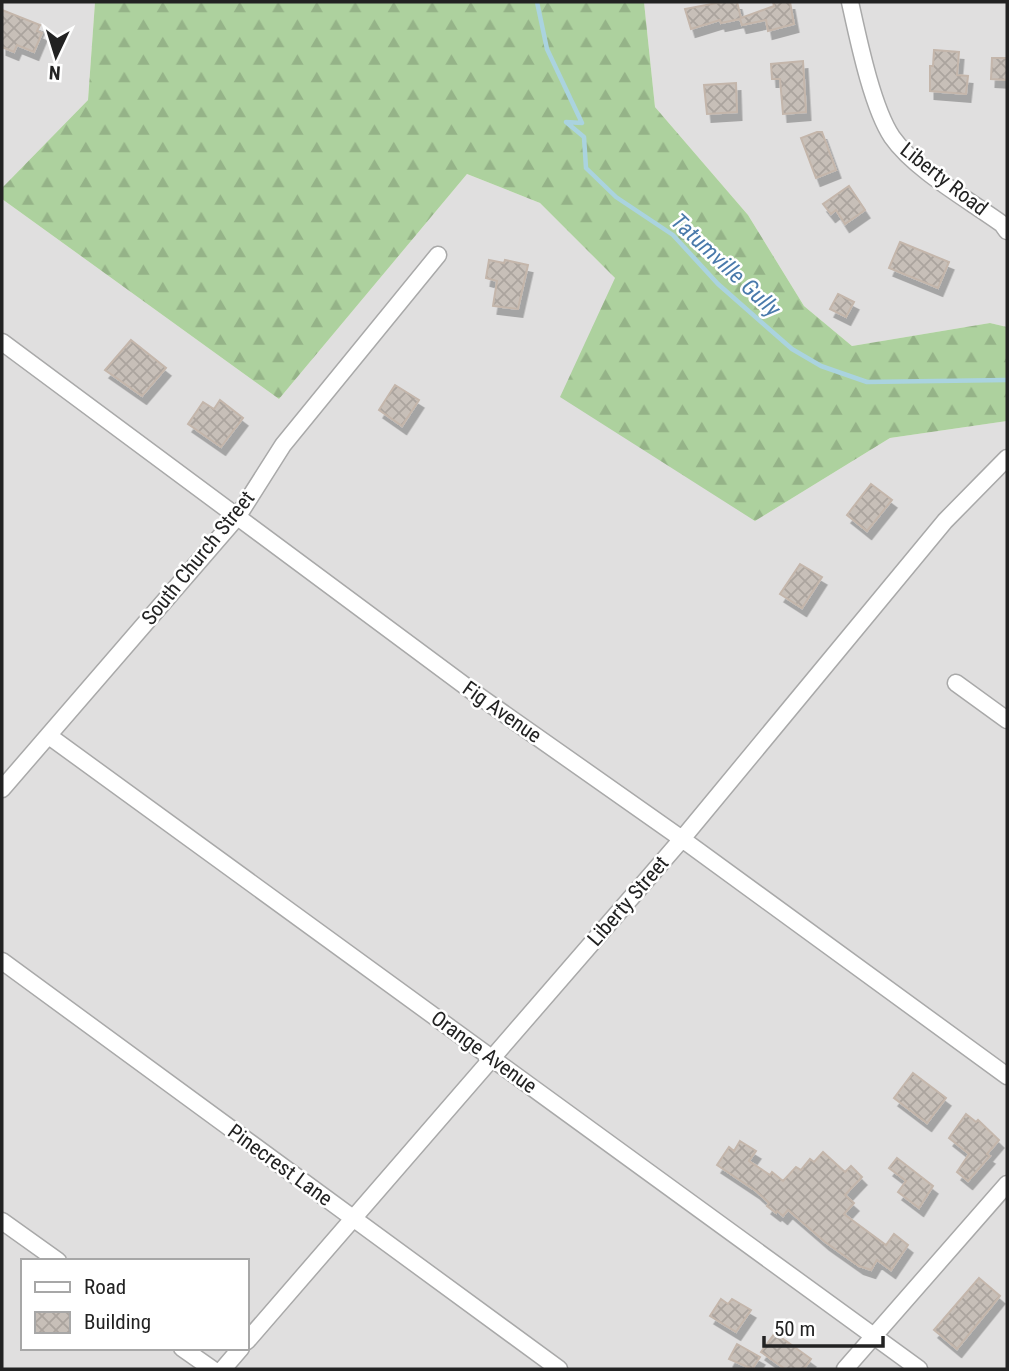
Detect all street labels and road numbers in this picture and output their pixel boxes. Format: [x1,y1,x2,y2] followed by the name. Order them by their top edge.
[896,138,992,220] street label: Liberty Road
[137,486,259,630] street label: South Church Street
[458,676,546,748] street label: Fig Avenue
[583,851,673,951] street label: Liberty Street
[427,1006,541,1098] street label: Orange Avenue
[223,1119,337,1211] street label: Pinecrest Lane

